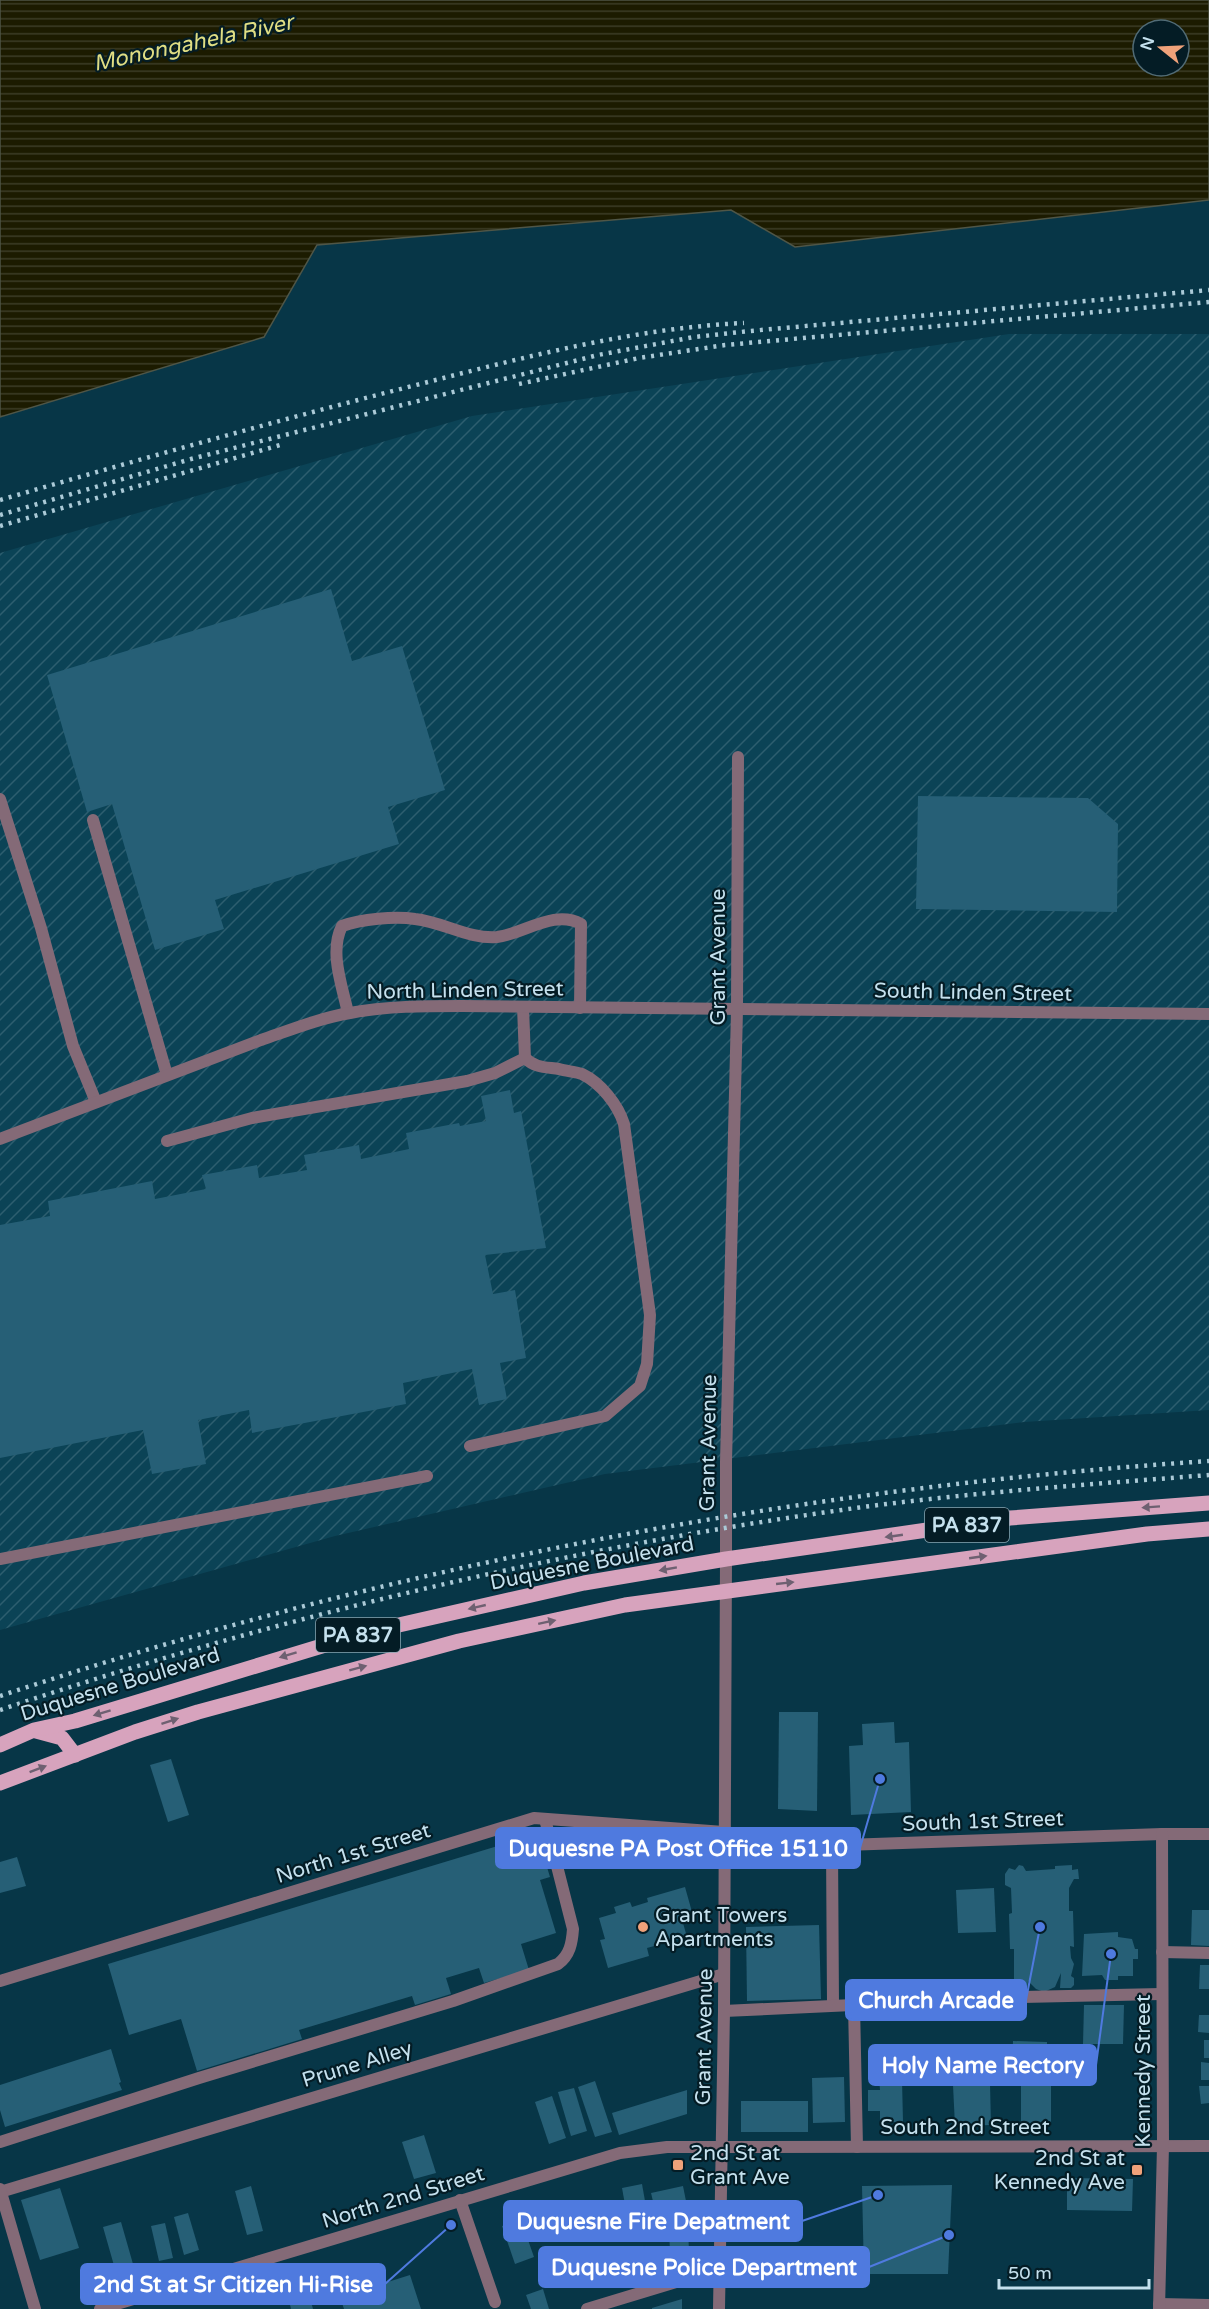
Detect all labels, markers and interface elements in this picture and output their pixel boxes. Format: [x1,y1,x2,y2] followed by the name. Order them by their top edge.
[91,9,298,77] water label: Monongahela River
[1131,18,1191,78] north arrow
[1136,34,1159,53] text: N
[706,888,731,1025] street label: Grant Avenue
[366,976,564,1005] street label: North Linden Street
[874,978,1072,1007] street label: South Linden Street
[695,1374,722,1512] street label: Grant Avenue
[1141,1503,1160,1512] one-way arrow
[925,1508,1009,1542] road number: PA 837
[488,1531,696,1596] street label: Duquesne Boulevard
[885,1531,904,1540] one-way arrow
[969,1553,988,1562] one-way arrow
[659,1564,678,1573] one-way arrow
[776,1578,795,1588] one-way arrow
[468,1603,487,1613] one-way arrow
[538,1616,556,1626] one-way arrow
[316,1618,400,1652] road number: PA 837
[17,1642,223,1727] street label: Duquesne Boulevard
[279,1651,297,1660] one-way arrow
[348,1663,367,1673] one-way arrow
[93,1709,111,1718] one-way arrow
[161,1716,179,1725] one-way arrow
[29,1764,47,1774] one-way arrow
[902,1806,1064,1837] street label: South 1st Street
[273,1818,433,1889] street label: North 1st Street
[496,1828,860,1868] callout: Duquesne PA Post Office 15110
[508,1836,848,1862] text: Duquesne PA Post Office 15110
[655,1903,787,1952] place label: Grant Towers Apartments
[636,1920,650,1934] marker: Grant Towers Apartments
[691,1968,718,2106] street label: Grant Avenue
[846,1980,1026,2020] callout: Church Arcade
[858,1988,1014,2014] text: Church Arcade
[1131,1994,1156,2148] street label: Kennedy Street
[299,2036,415,2093] street label: Prune Alley
[869,2045,1096,2085] callout: Holy Name Rectory
[882,2053,1085,2079] text: Holy Name Rectory
[880,2115,1050,2140] street label: South 2nd Street
[690,2141,790,2190] place label: 2nd St at Grant Ave
[994,2146,1125,2195] place label: 2nd St at Kennedy Ave
[671,2158,685,2172] marker: 2nd St at Grant Ave
[319,2161,487,2234] street label: North 2nd Street
[1130,2163,1144,2177] marker: 2nd St at Kennedy Ave
[504,2201,802,2241] callout: Duquesne Fire Depatment
[516,2209,790,2235] text: Duquesne Fire Depatment
[539,2247,869,2287] callout: Duquesne Police Department
[999,2252,1149,2290] scale bar
[551,2255,858,2281] text: Duquesne Police Department
[1008,2262,1052,2284] text: 50 m
[81,2264,385,2304] callout: 2nd St at Sr Citizen Hi-Rise
[93,2272,373,2298] text: 2nd St at Sr Citizen Hi-Rise

